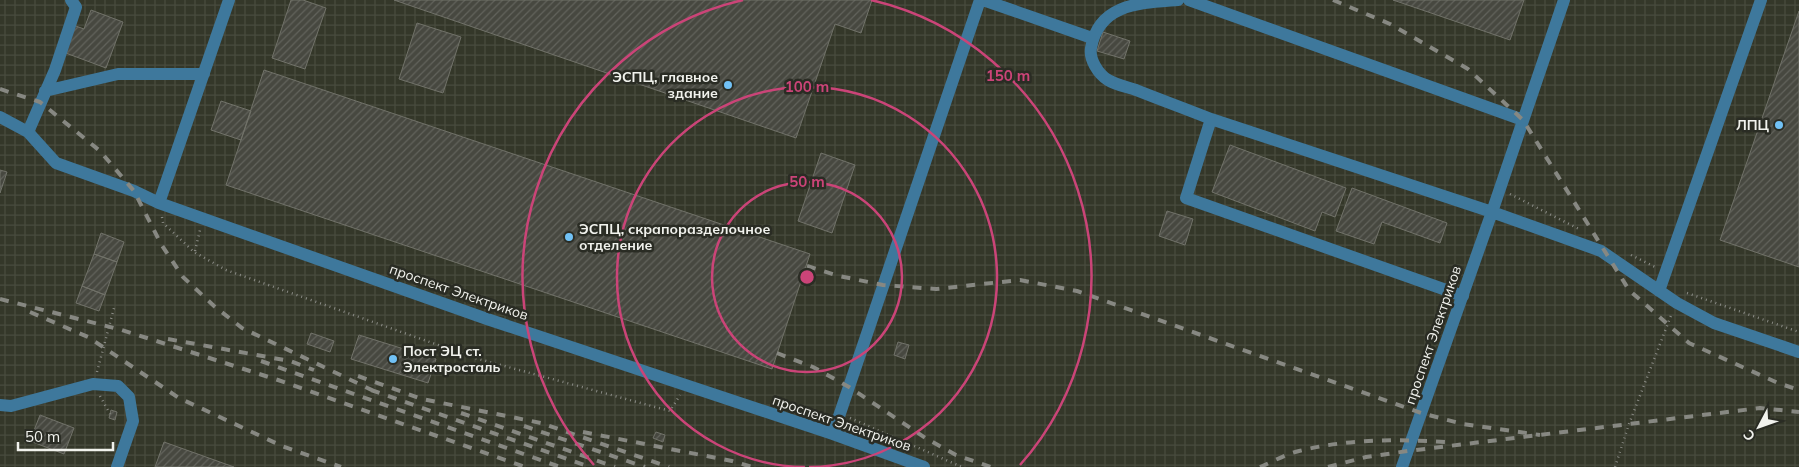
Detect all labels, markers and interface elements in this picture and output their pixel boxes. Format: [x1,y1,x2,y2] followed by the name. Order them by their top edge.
[986,66,1030,85] text: 150 m
[612,68,718,102] place label: ЭСПЦ, главное здание
[785,77,829,96] text: 100 m
[722,79,734,91] marker: ЭСПЦ, главное здание
[1736,116,1769,134] place label: ЛПЦ
[1773,119,1785,131] marker: ЛПЦ
[789,172,825,191] text: 50 m
[579,220,770,254] place label: ЭСПЦ, скрапоразделочное отделение
[563,231,575,243] marker: ЭСПЦ, скрапоразделочное отделение
[387,260,531,324] street label: проспект Электриков
[1401,263,1465,407] street label: проспект Электриков
[798,268,816,286] centre of rings
[403,342,501,376] place label: Пост ЭЦ ст. Электросталь
[387,353,399,365] marker: Пост ЭЦ ст. Электросталь
[770,391,914,455] street label: проспект Электриков
[1734,402,1784,452] north arrow
[18,420,112,452] scale bar
[1739,426,1759,445] text: С
[25,427,60,446] text: 50 m

